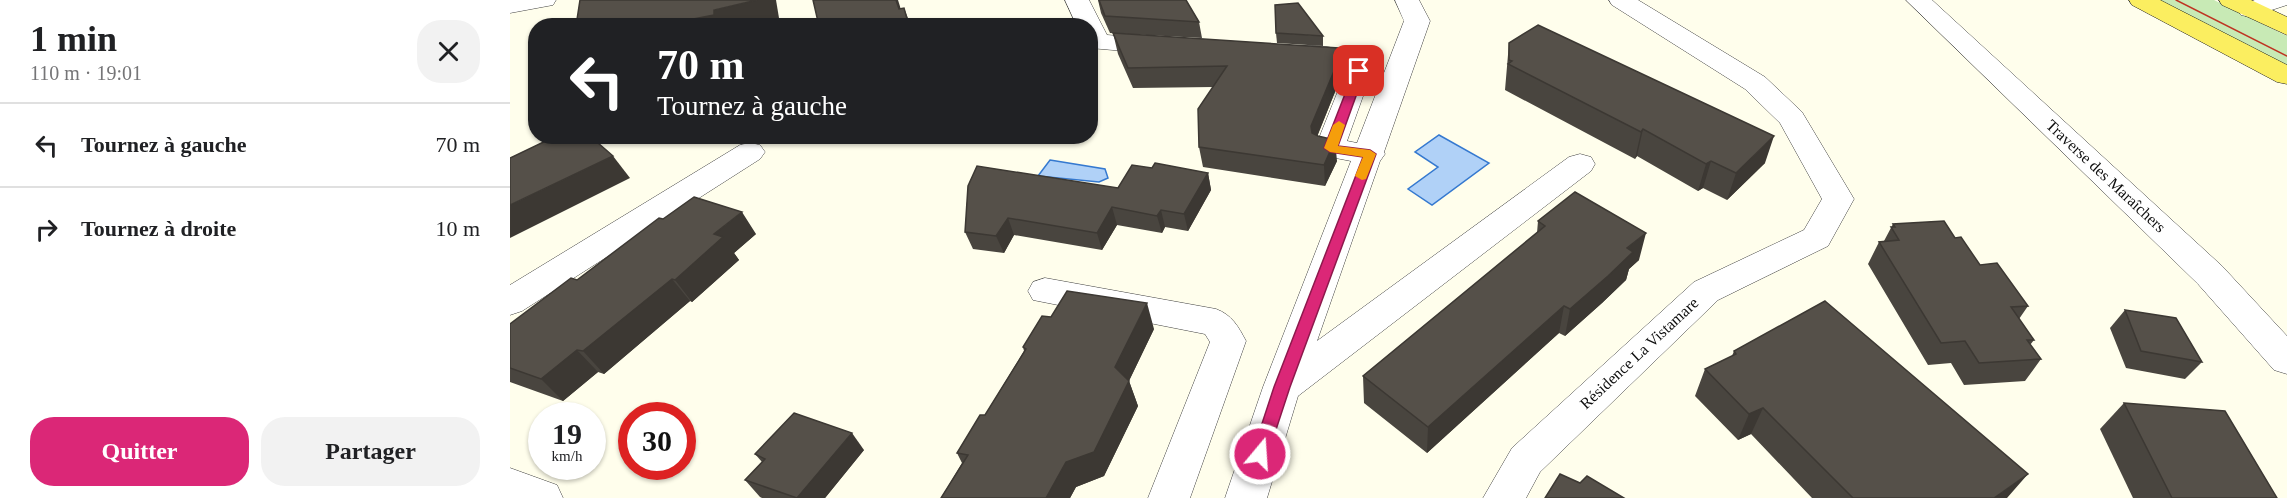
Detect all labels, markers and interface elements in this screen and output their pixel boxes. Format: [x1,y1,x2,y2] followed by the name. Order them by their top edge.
[30,19,117,59] text: 1 min
[417,20,480,83] button: close
[558,42,636,120] icon: left
[657,42,745,88] text: 70 m
[1333,45,1384,96] pin
[1342,54,1375,87] icon: arrive
[30,62,142,84] text: 110 m · 19:01
[657,91,847,121] text: Tournez à gauche
[2043,116,2169,236] street label: Traverse des Maraîchers
[30,129,63,162] icon: left
[81,132,246,157] text: Tournez à gauche
[435,132,480,157] text: 70 m
[30,213,63,246] icon: right
[81,216,236,241] text: Tournez à droite
[435,216,480,241] text: 10 m
[1576,294,1702,412] street label: Résidence La Vistamare
[618,402,696,480] speed limit sign: 30
[30,417,249,486] button: Quitter
[261,417,480,486] button: Partager
[552,417,582,450] text: 19
[1228,422,1292,486] position arrow
[552,448,582,464] text: km/h

